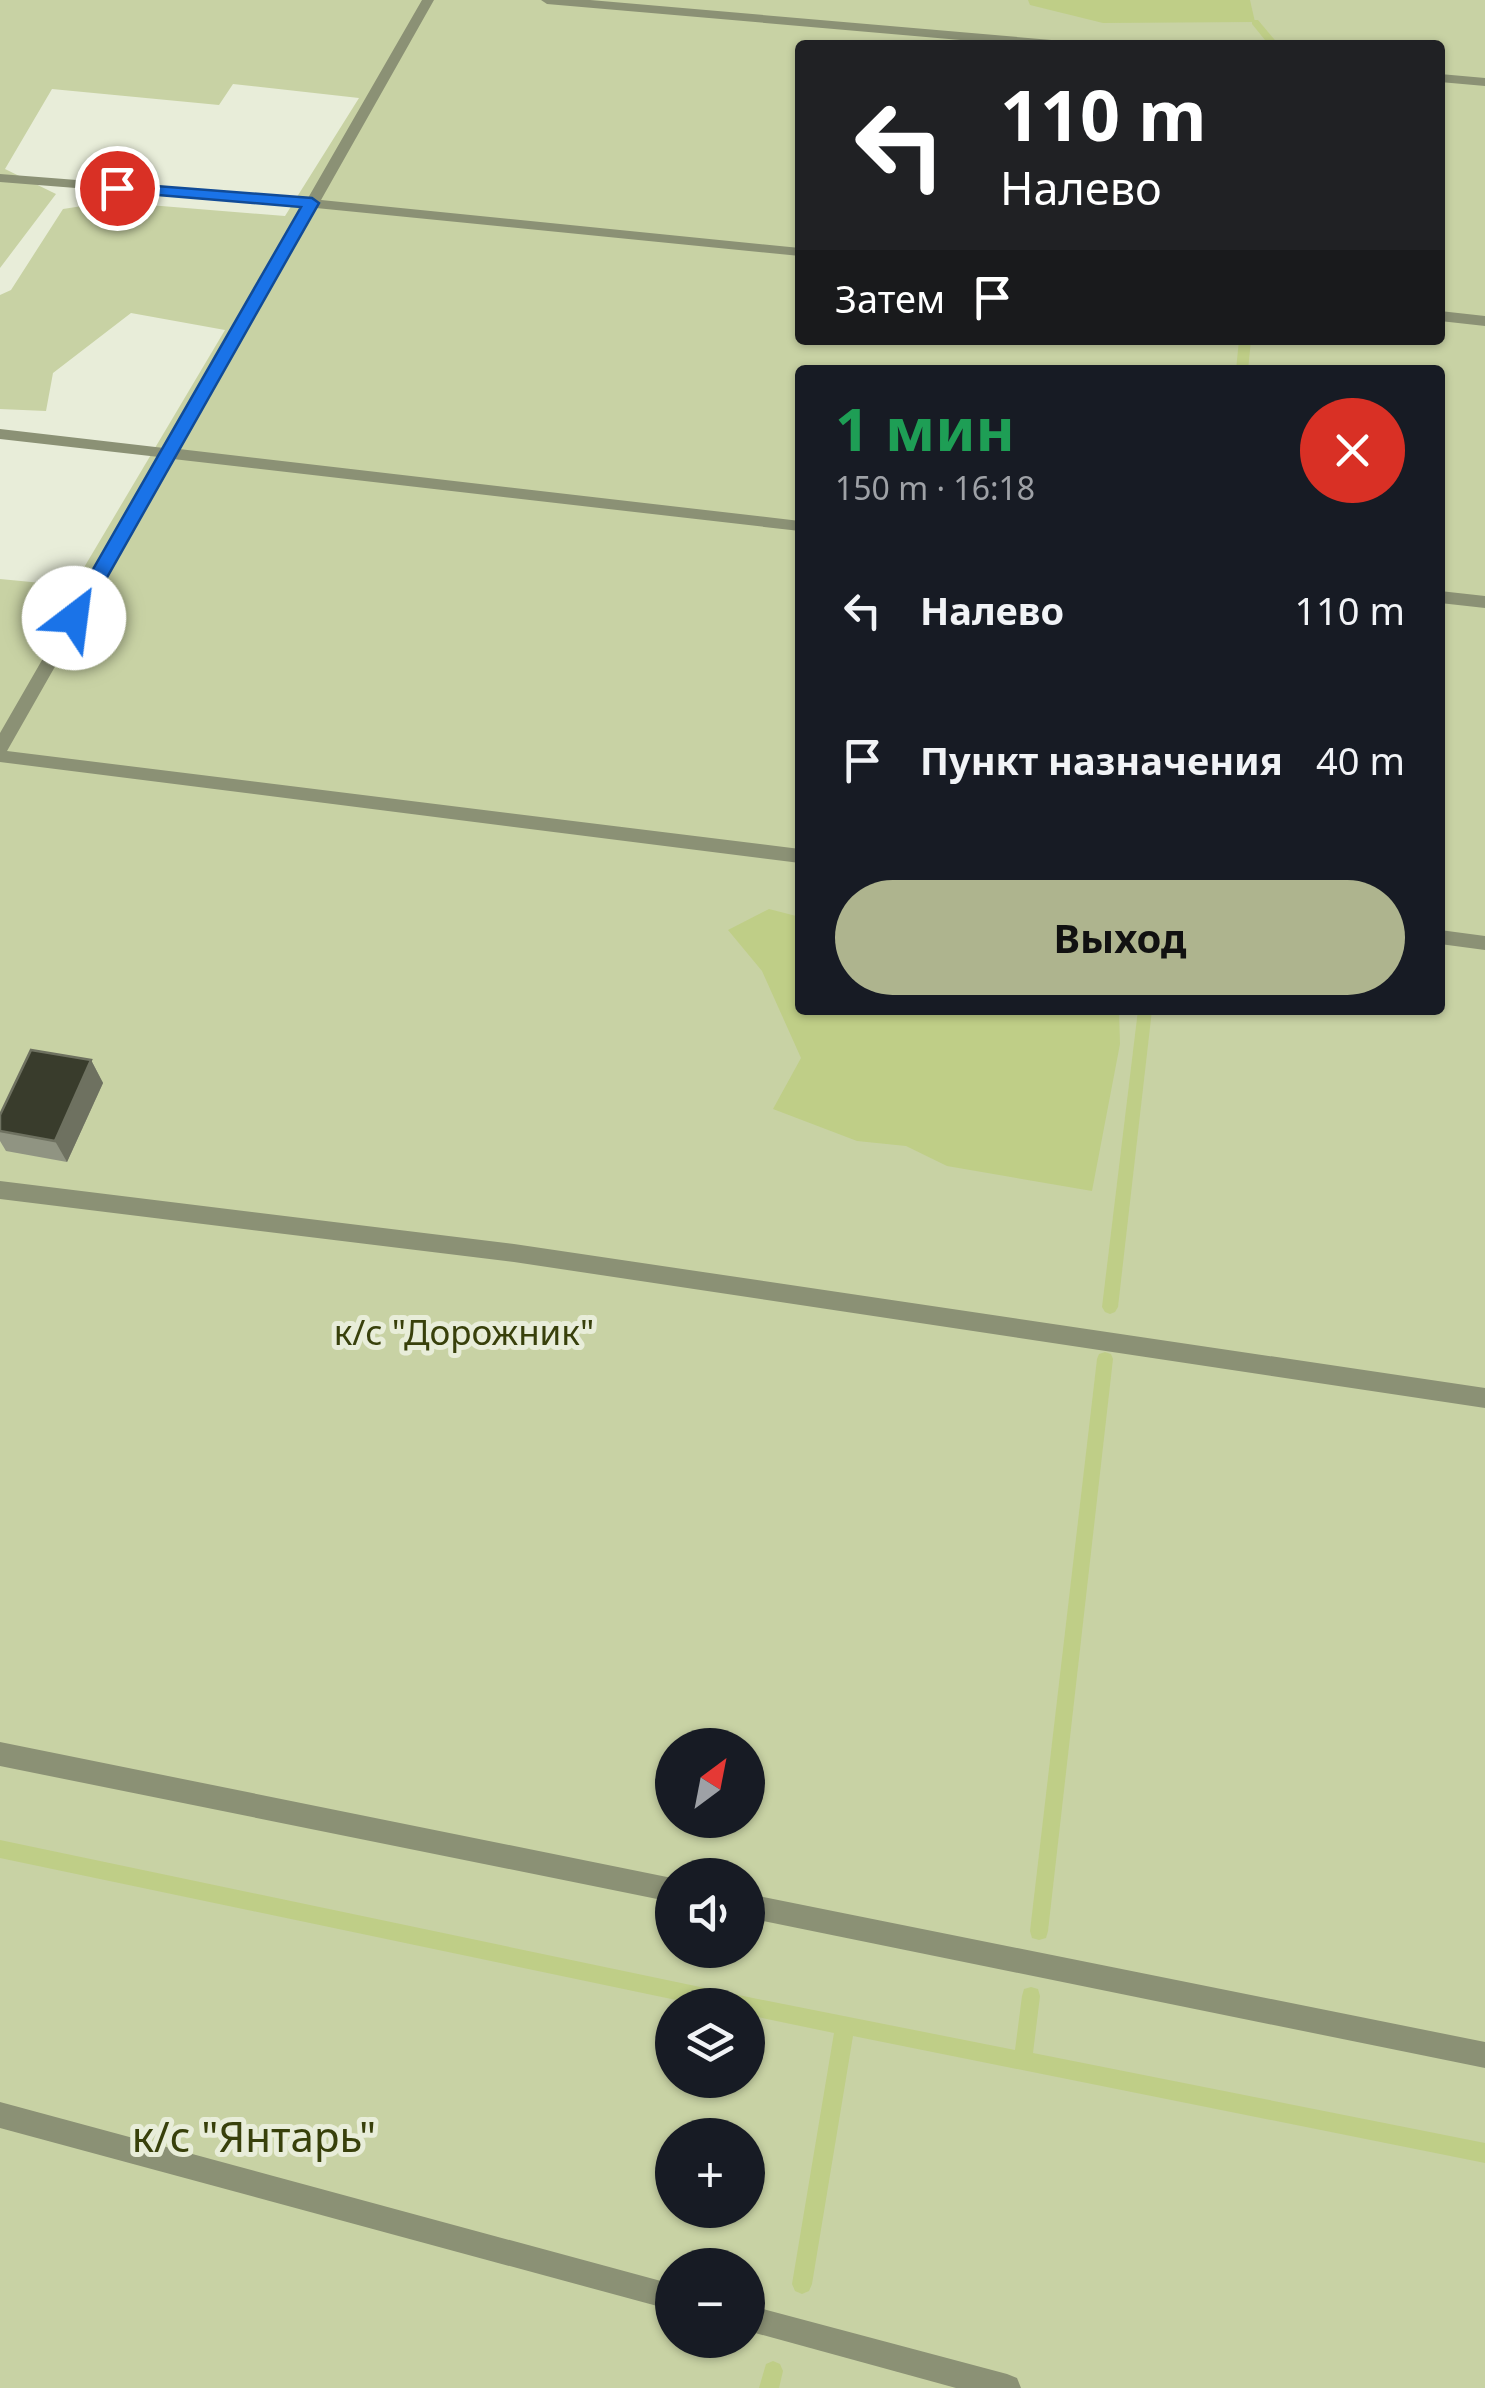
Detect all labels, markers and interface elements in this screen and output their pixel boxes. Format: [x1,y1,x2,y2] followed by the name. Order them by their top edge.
[1000,66,1207,162] text: 110 m
[835,80,965,210] icon: left
[75,146,160,231] pin
[1000,157,1162,218] text: Налево
[90,161,145,216] icon: arrive
[965,270,1020,325] icon: arrive
[835,272,945,324] text: Затем
[835,387,1015,469] text: 1 мин
[1300,398,1405,503] button: close
[835,466,1035,509] text: 150 m · 16:18
[22,566,126,670] position arrow
[835,583,890,638] icon: left
[920,584,1064,636] text: Налево
[1294,584,1405,636] text: 110 m
[835,733,890,788] icon: arrive
[920,734,1283,786] text: Пункт назначения
[1316,734,1405,786] text: 40 m
[835,880,1405,995] button: Выход
[334,1308,594,1355] park label: к/с "Дорожник"
[655,1728,765,1838] north arrow
[655,1728,765,2358] map controls
[655,1858,765,1968] button: sound
[655,1988,765,2098] button: layers
[132,2107,376,2164] park label: к/с "Янтарь"
[655,2118,765,2228] button: +
[655,2248,765,2358] button: −

